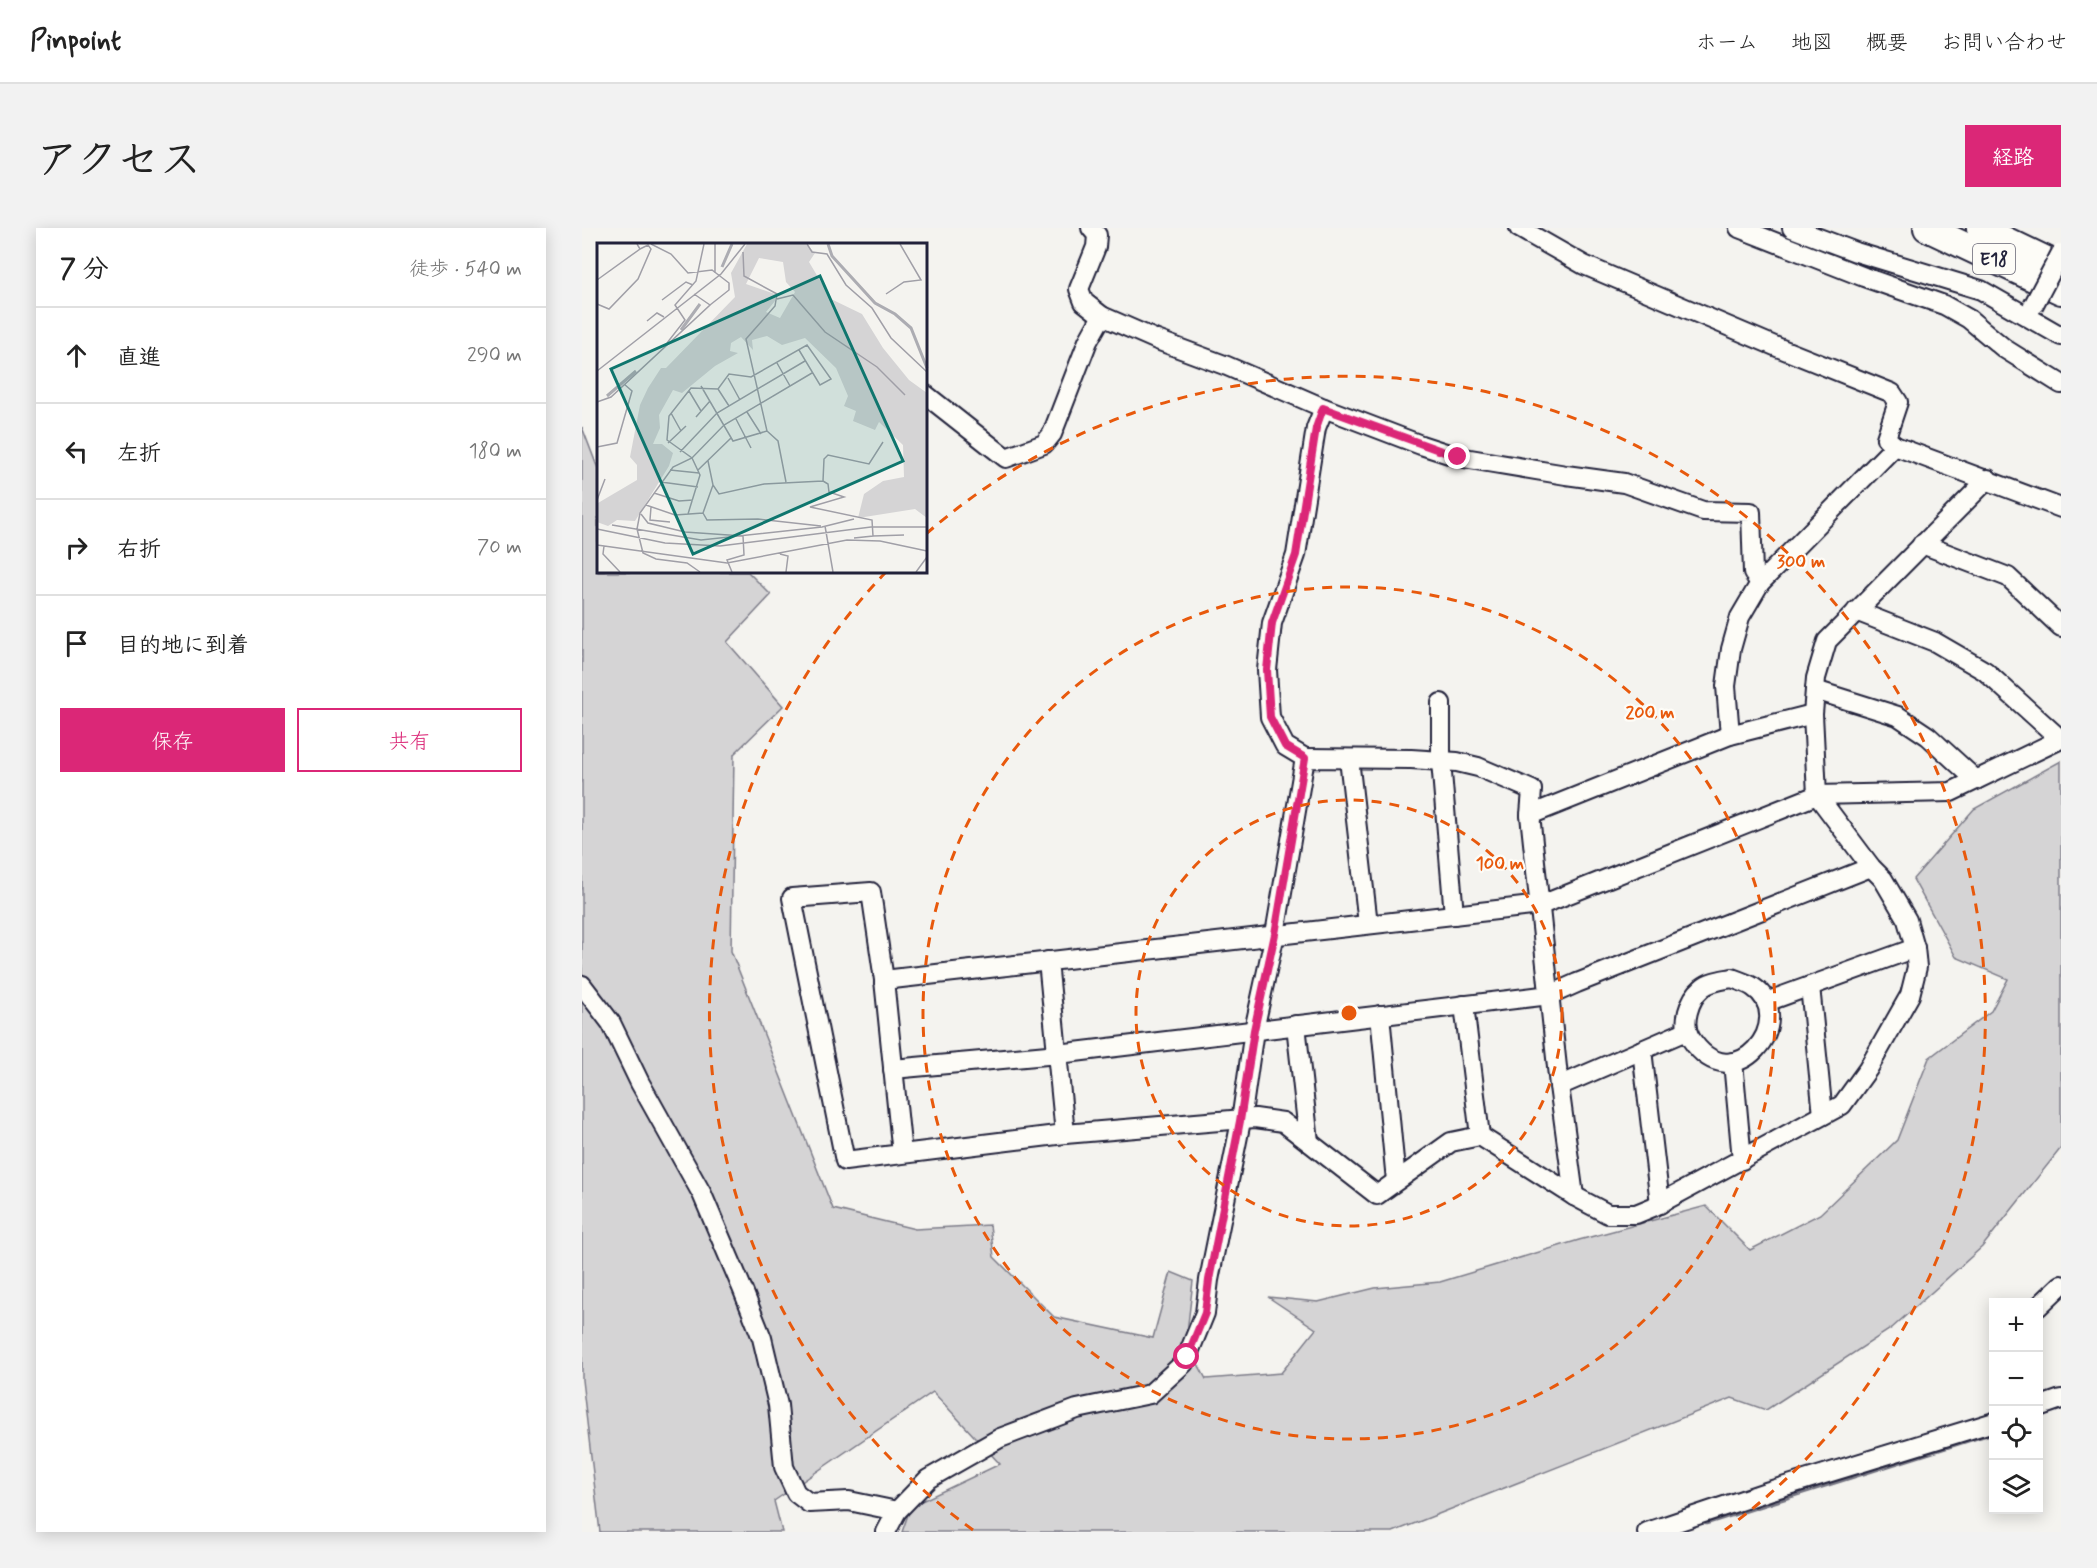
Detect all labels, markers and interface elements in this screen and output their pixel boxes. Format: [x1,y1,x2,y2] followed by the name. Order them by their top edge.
[30,23,121,60] text: Pinpoint
[1696,29,1758,57] text: ホーム
[1791,29,1833,57] text: 地図
[1866,29,1908,57] text: 概要
[1941,29,2067,57] text: お問い合わせ
[1965,125,2061,187] button: 経路
[36,134,201,189] text: アクセス
[597,243,927,573] inset map
[1973,244,2015,274] road number: E18
[60,253,109,287] text: 7 分
[409,256,522,283] text: 徒歩 · 540 m
[60,339,93,372] icon: ahead
[467,342,522,369] text: 290 m
[117,344,161,372] text: 直進
[60,435,93,468] icon: left
[469,438,522,465] text: 180 m
[117,440,161,468] text: 左折
[1444,443,1470,469] route end
[60,531,93,564] icon: right
[477,534,522,561] text: 70 m
[117,536,161,564] text: 右折
[1777,550,1825,574] text: 300 m
[60,627,93,660] icon: arrive
[117,632,249,660] text: 目的地に到着
[1625,701,1675,725] text: 200 m
[60,708,285,772] button: 保存
[297,708,522,772] button: 共有
[1476,852,1524,876] text: 100 m
[1339,1003,1359,1023] centre of rings
[1989,1298,2043,1514] map controls
[1989,1298,2043,1352] button: +
[1173,1343,1199,1369] route start
[1989,1352,2043,1406] button: −
[1989,1406,2043,1460] button: locate
[1989,1460,2043,1514] button: layers

